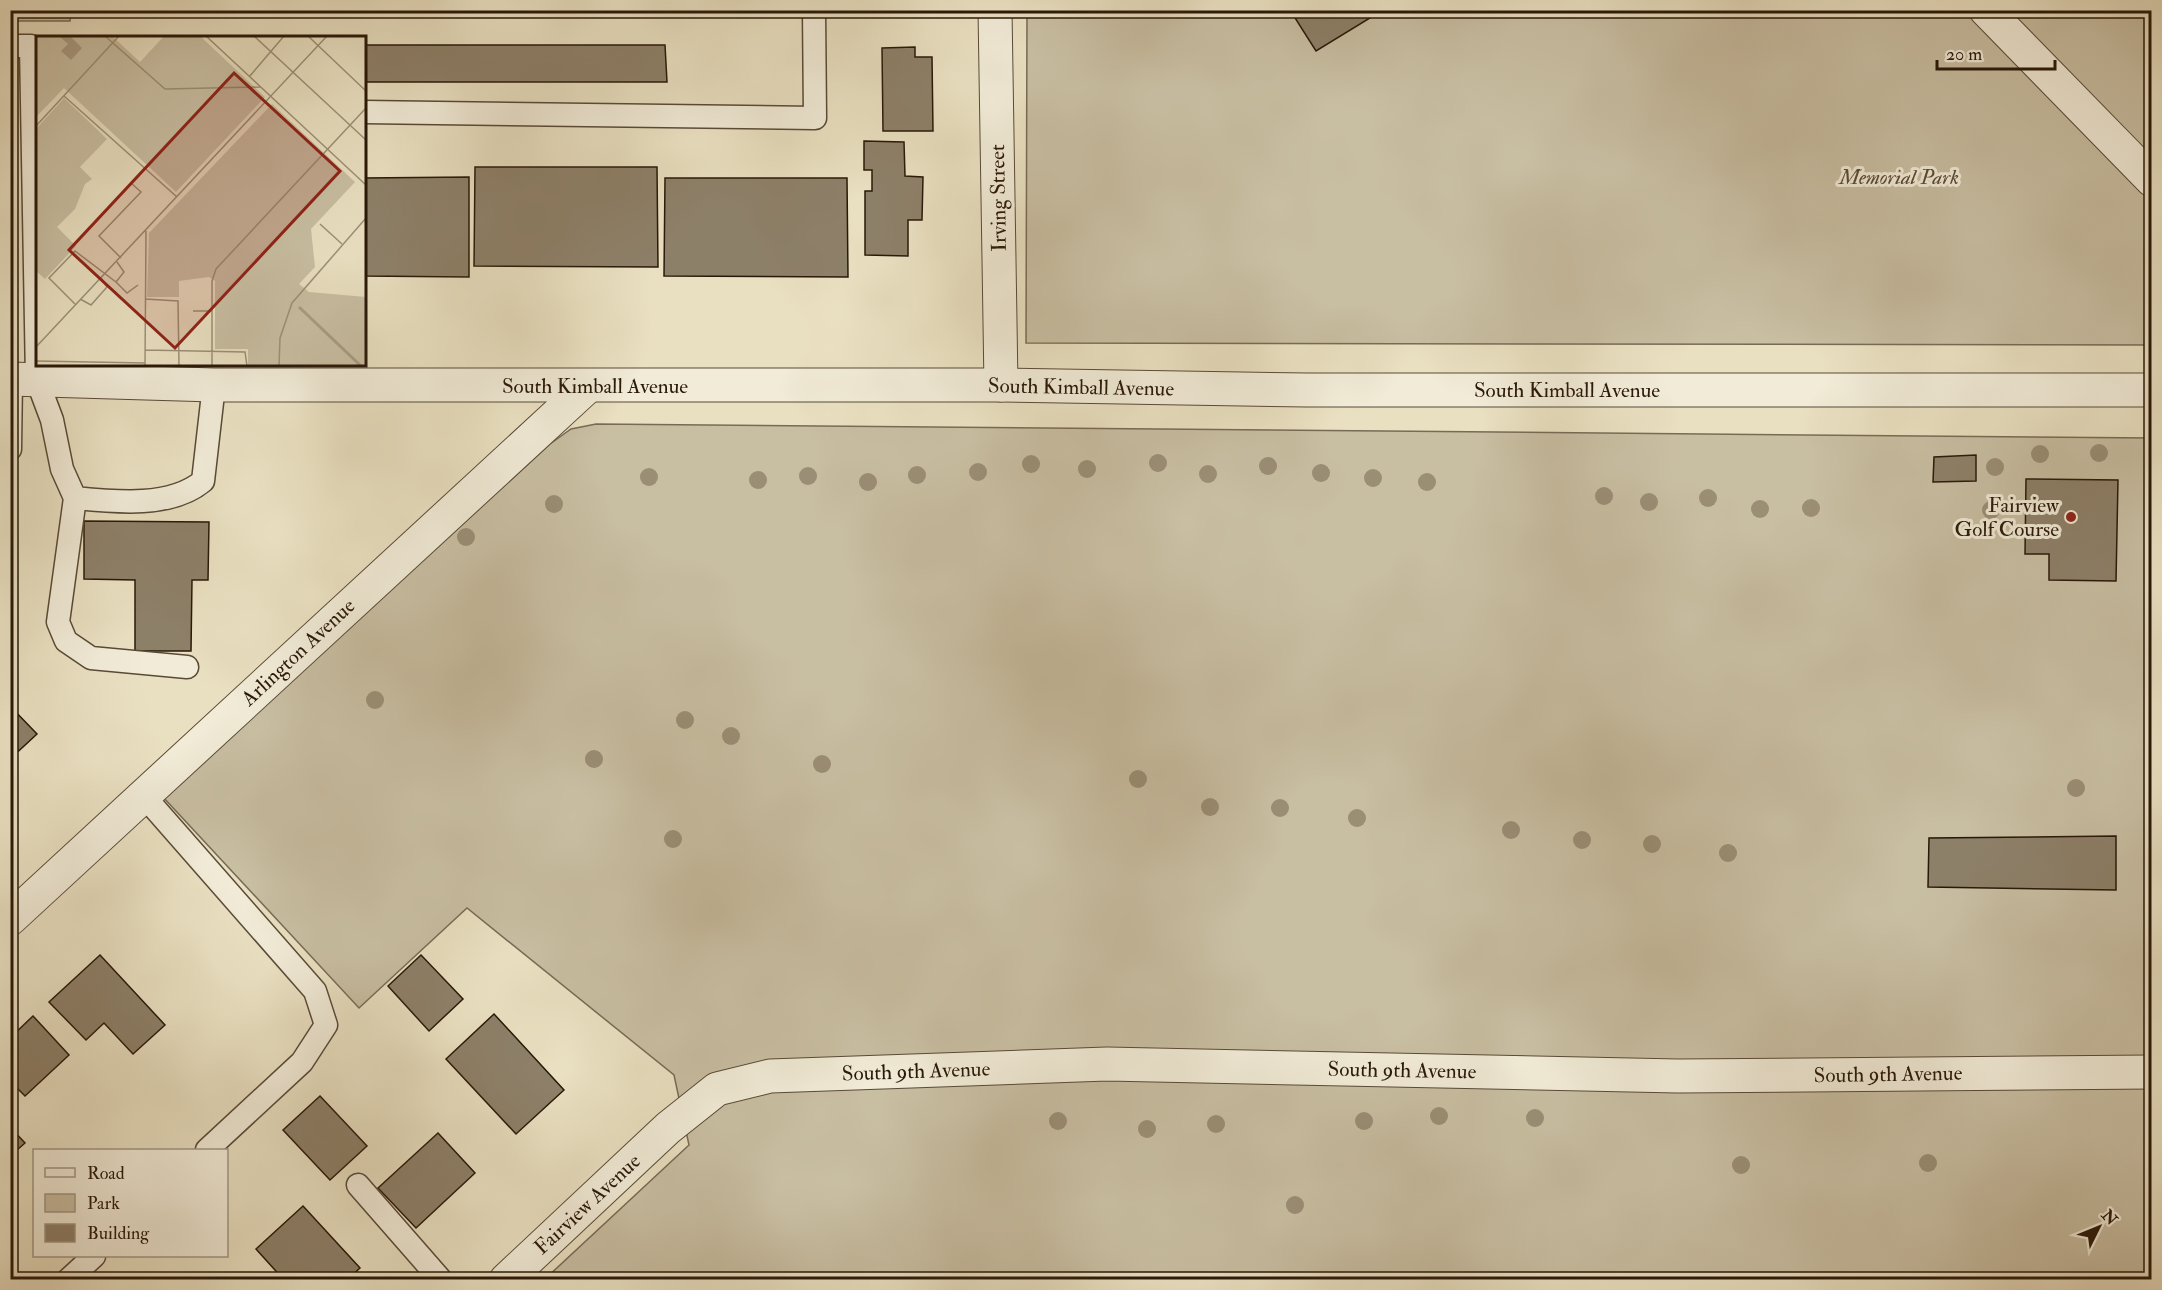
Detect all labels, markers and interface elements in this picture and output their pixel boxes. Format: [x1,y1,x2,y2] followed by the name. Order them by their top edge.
[1937,33,2056,71] scale bar
[36,36,366,366] inset map
[1946,43,1982,66] text: 20 m
[984,144,1013,252] street label: Irving Street
[1837,164,1959,191] park label: Memorial Park
[988,372,1175,403] street label: South Kimball Avenue
[502,373,688,400] street label: South Kimball Avenue
[1474,377,1660,404] street label: South Kimball Avenue
[1955,492,2060,543] place label: Fairview Golf Course
[2064,510,2078,524] marker: Fairview Golf Course
[235,593,361,713] street label: Arlington Avenue
[841,1055,991,1088] street label: South 9th Avenue
[1327,1056,1477,1085] street label: South 9th Avenue
[1813,1060,1963,1089] street label: South 9th Avenue
[528,1148,647,1261] street label: Fairview Avenue
[33,1149,228,1257] legend
[87,1162,125,1185] text: Road
[87,1192,120,1215] text: Park
[2069,1197,2129,1257] north arrow
[2096,1205,2122,1230] text: N
[87,1222,150,1245] text: Building

